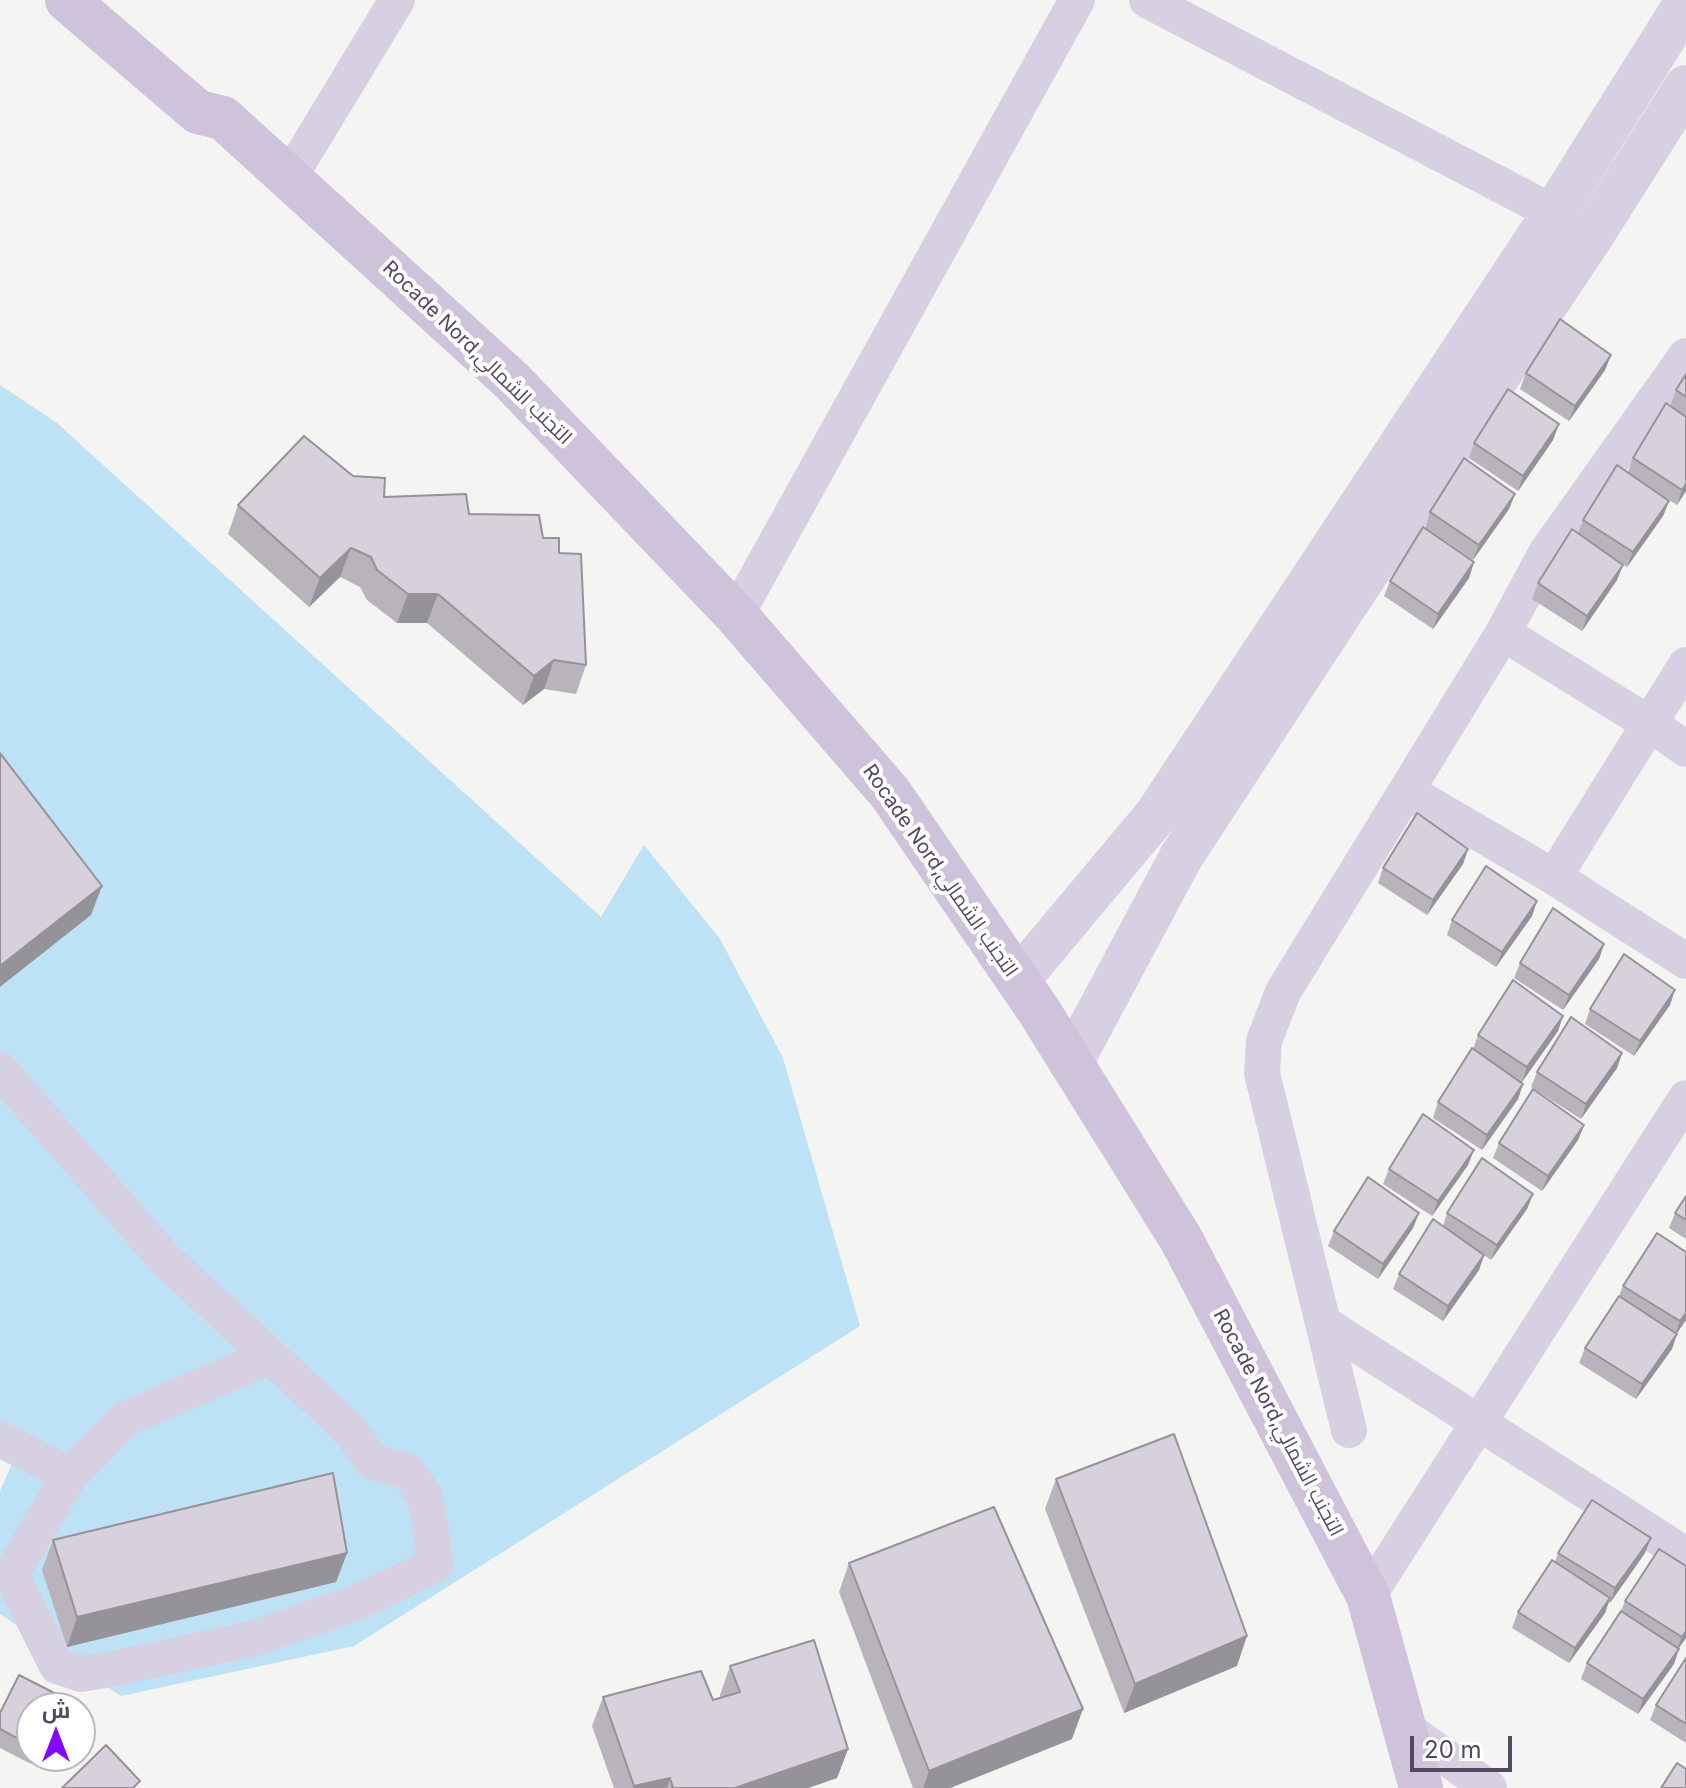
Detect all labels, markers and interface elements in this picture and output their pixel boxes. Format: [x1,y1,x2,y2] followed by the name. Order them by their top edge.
[377,256,577,450] street label: Rocade Nord,التجنب الشمالي
[857,760,1023,982] street label: Rocade Nord,التجنب الشمالي
[1208,1305,1348,1541] street label: Rocade Nord,التجنب الشمالي
[16,1692,96,1772] north arrow
[42,1697,70,1723] text: ش
[1414,1720,1516,1770] scale bar
[1424,1735,1482,1764] text: 20 m

